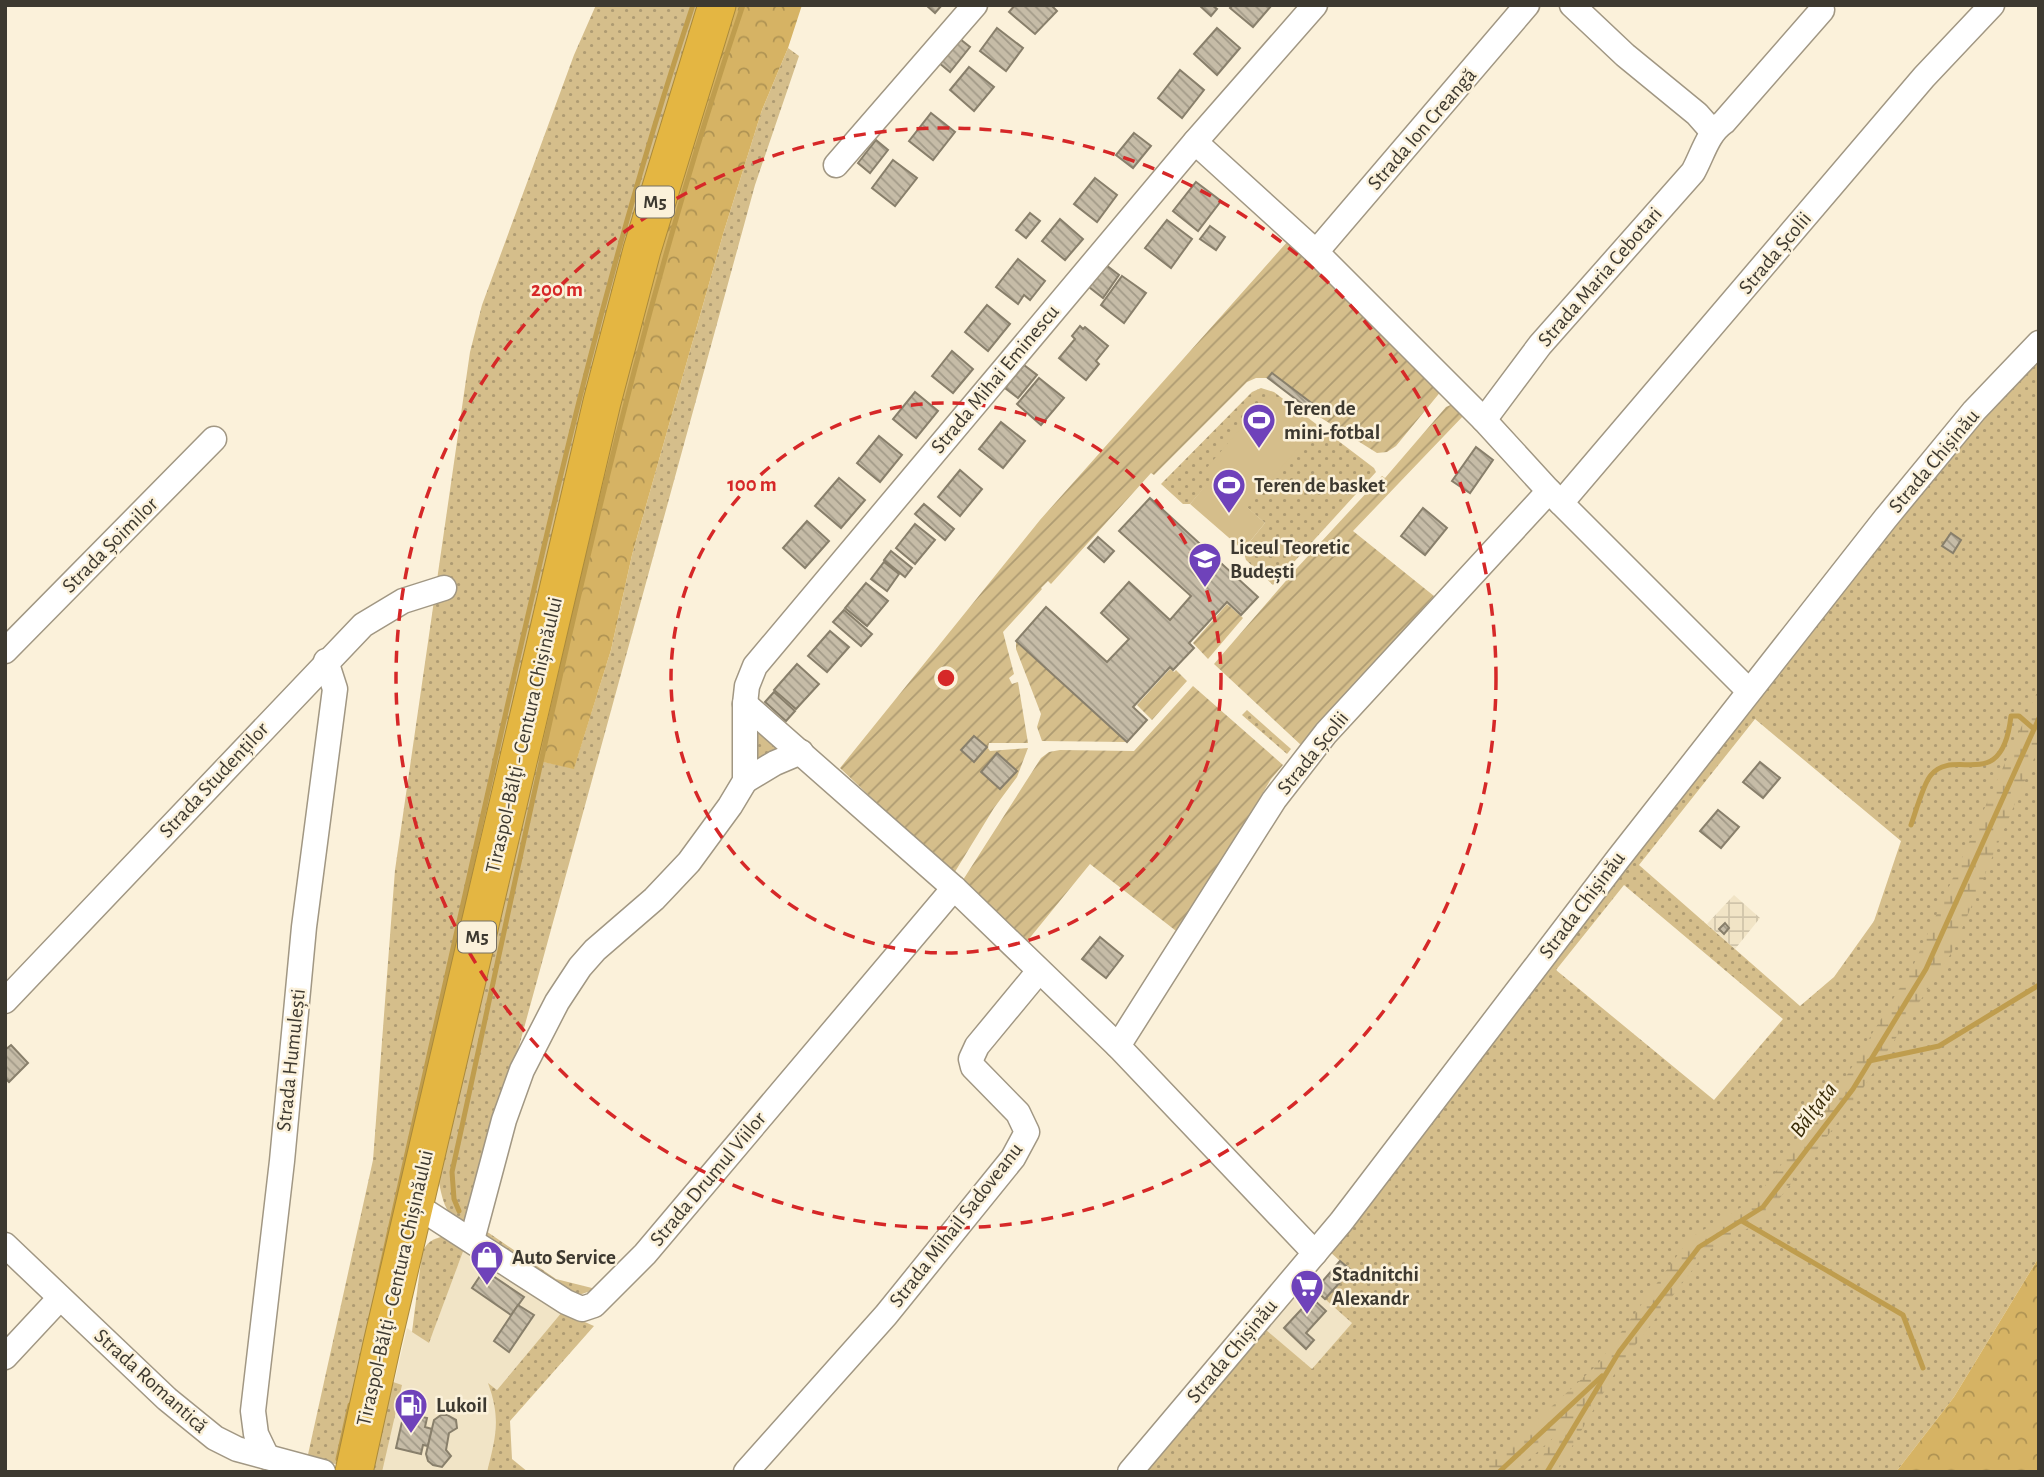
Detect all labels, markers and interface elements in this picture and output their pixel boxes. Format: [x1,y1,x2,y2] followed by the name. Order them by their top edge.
[1364,64,1480,194] street label: Strada Ion Creangă
[636,186,674,218] road number: M5
[1534,203,1666,351] street label: Strada Maria Cebotari
[1735,208,1817,299] street label: Strada Școlii
[531,279,583,300] text: 200 m
[927,301,1063,457] street label: Strada Mihai Eminescu
[1284,398,1380,443] place label: Teren de mini-fotbal
[1240,401,1278,450] sports icon: Teren de mini-fotbal
[1885,405,1985,518] street label: Strada Chișinău
[1210,466,1248,515] sports icon: Teren de basket
[727,474,777,495] text: 100 m
[1254,475,1385,496] place label: Teren de basket
[58,493,163,598] street label: Strada Șoimilor
[1230,537,1350,584] place label: Liceul Teoretic Budești
[1186,540,1224,589] school or university icon: Liceul Teoretic Budești
[482,595,568,876] street label: Tiraspol-Bălţi - Centura Chișinăului
[934,666,958,690] centre of rings
[1273,707,1354,800] street label: Strada Școlii
[155,718,274,843] street label: Strada Studenților
[1535,847,1631,964] street label: Strada Chișinău
[458,922,496,953] road number: M5
[273,988,311,1133] street label: Strada Humulești
[1786,1078,1842,1142] water label: Bălţata
[646,1108,770,1250] street label: Strada Drumul Viilor
[885,1139,1027,1311] street label: Strada Mihail Sadoveanu
[353,1148,439,1429] street label: Tiraspol-Bălţi - Centura Chișinăului
[468,1238,506,1287] shop icon: Auto Service
[512,1247,616,1268] place label: Auto Service
[1332,1264,1419,1309] place label: Stadnitchi Alexandr
[1288,1267,1326,1316] supermarket icon: Stadnitchi Alexandr
[1183,1295,1283,1408] street label: Strada Chișinău
[90,1325,212,1437] street label: Strada Romantică
[392,1386,430,1435] fuel station icon: Lukoil
[436,1395,488,1416] place label: Lukoil

